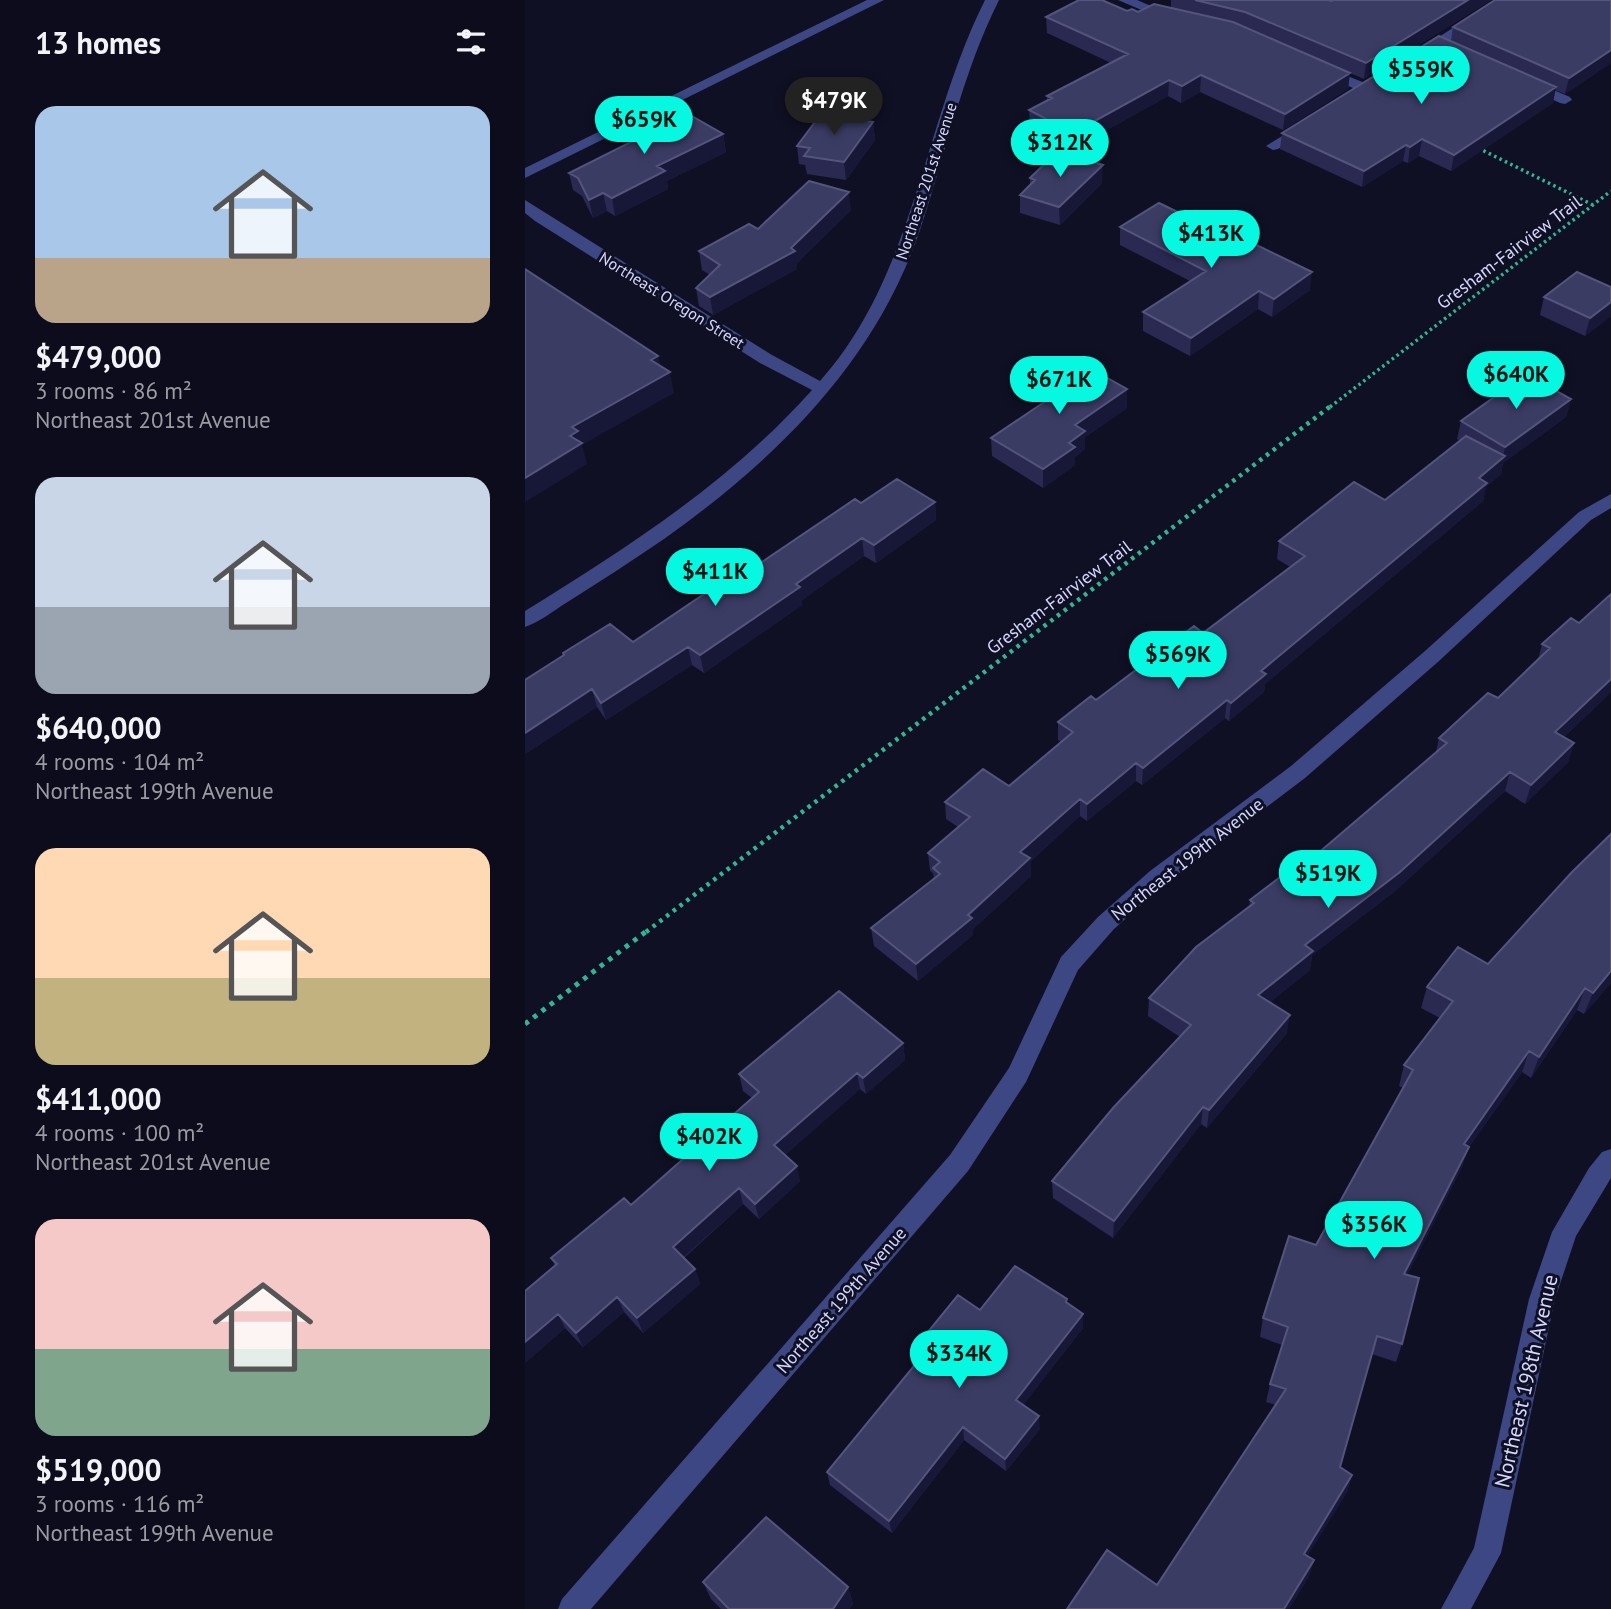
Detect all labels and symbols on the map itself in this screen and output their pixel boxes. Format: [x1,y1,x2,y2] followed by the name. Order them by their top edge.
[1372,46,1470,106] pin: $559K
[785,78,883,137] pin: $479K
[595,96,693,156] pin: $659K
[891,100,961,262] street label: Northeast 201st Avenue
[1011,120,1109,179] pin: $312K
[1432,190,1587,314] street label: Gresham-Fairview Trail
[1162,210,1260,270] pin: $413K
[596,247,749,353] street label: Northeast Oregon Street
[1467,352,1565,411] pin: $640K
[1010,356,1108,416] pin: $671K
[982,535,1137,659] street label: Gresham-Fairview Trail
[666,548,764,608] pin: $411K
[1129,632,1227,691] pin: $569K
[1106,792,1268,926] street label: Northeast 199th Avenue
[1279,850,1377,910] pin: $519K
[660,1114,758,1173] pin: $402K
[1325,1202,1423,1261] pin: $356K
[771,1222,911,1378] street label: Northeast 199th Avenue
[1488,1272,1564,1490] street label: Northeast 198th Avenue
[910,1330,1008,1390] pin: $334K

